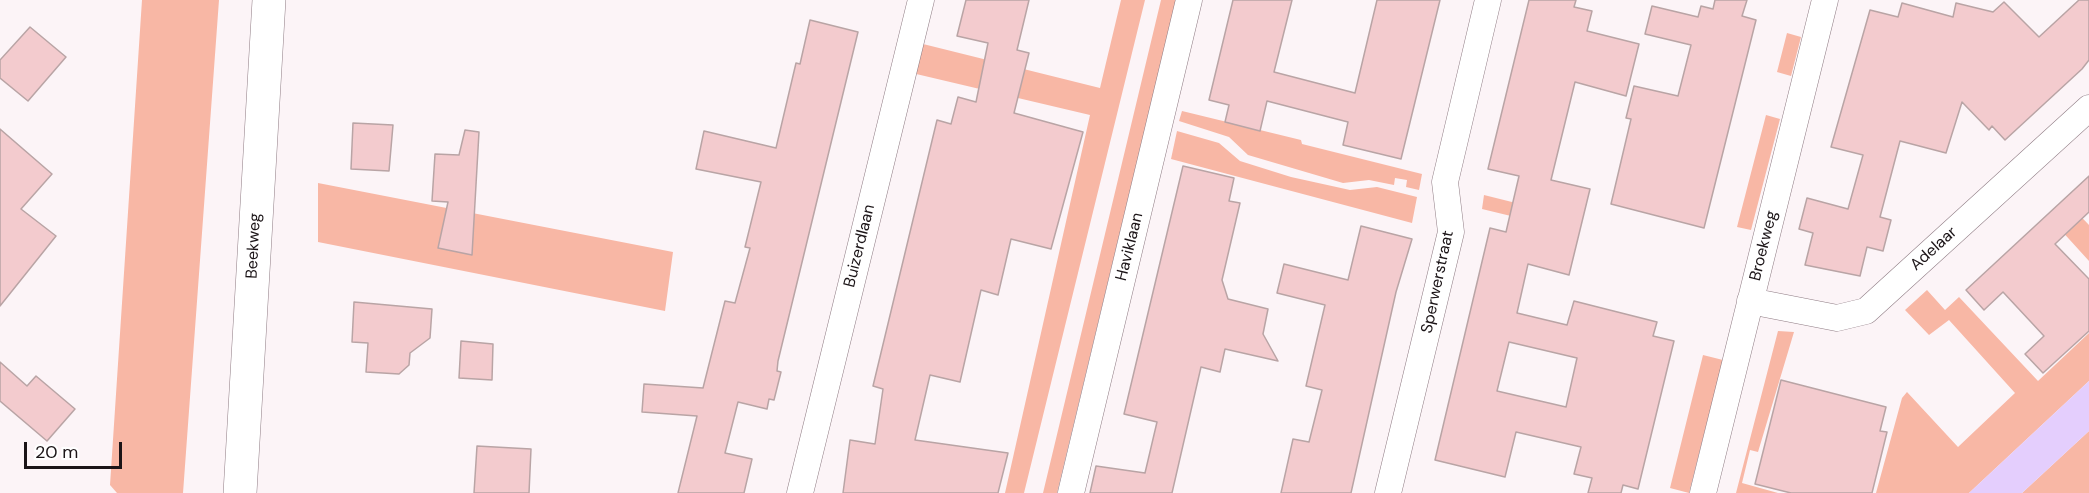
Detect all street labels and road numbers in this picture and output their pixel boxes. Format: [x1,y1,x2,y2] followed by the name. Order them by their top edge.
[840,202,880,290] street label: Buizerdlaan
[1746,209,1782,283] street label: Broekweg
[1112,211,1148,283] street label: Haviklaan
[243,213,265,279] street label: Beekweg
[1907,223,1961,275] street label: Adelaar
[1418,229,1458,335] street label: Sperwerstraat

